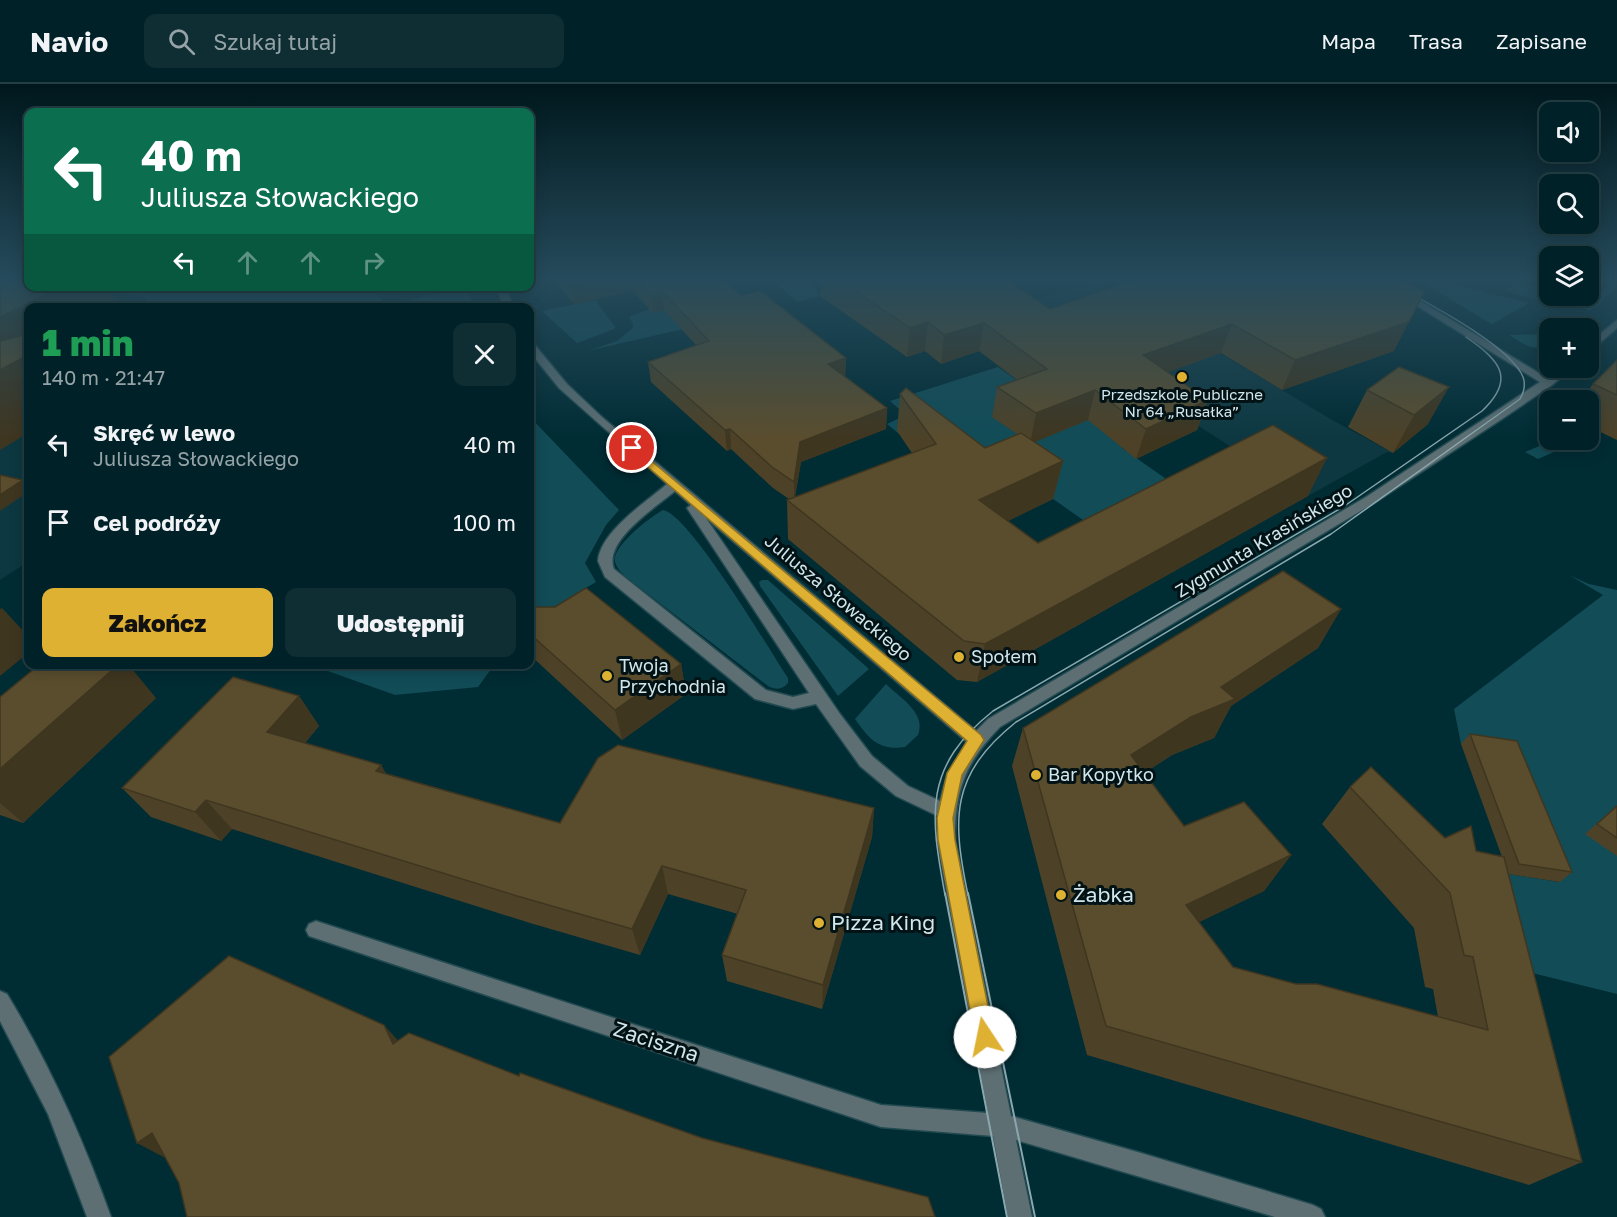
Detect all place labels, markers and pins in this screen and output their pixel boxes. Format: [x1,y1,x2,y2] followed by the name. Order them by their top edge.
[1175,370,1189,384] marker: Przedszkole Publiczne Nr 64 „Rusałka”
[1101,385,1263,420] place label: Przedszkole Publiczne Nr 64 „Rusałka”
[606,422,657,473] pin
[971,645,1037,667] place label: Społem
[952,650,966,664] marker: Społem
[619,654,726,697] place label: Twoja Przychodnia
[600,669,614,683] marker: Twoja Przychodnia
[1048,763,1154,785] place label: Bar Kopytko
[1029,768,1043,782] marker: Bar Kopytko
[1073,881,1134,907] place label: Żabka
[1054,888,1068,902] marker: Żabka
[831,909,935,935] place label: Pizza King
[812,916,826,930] marker: Pizza King

